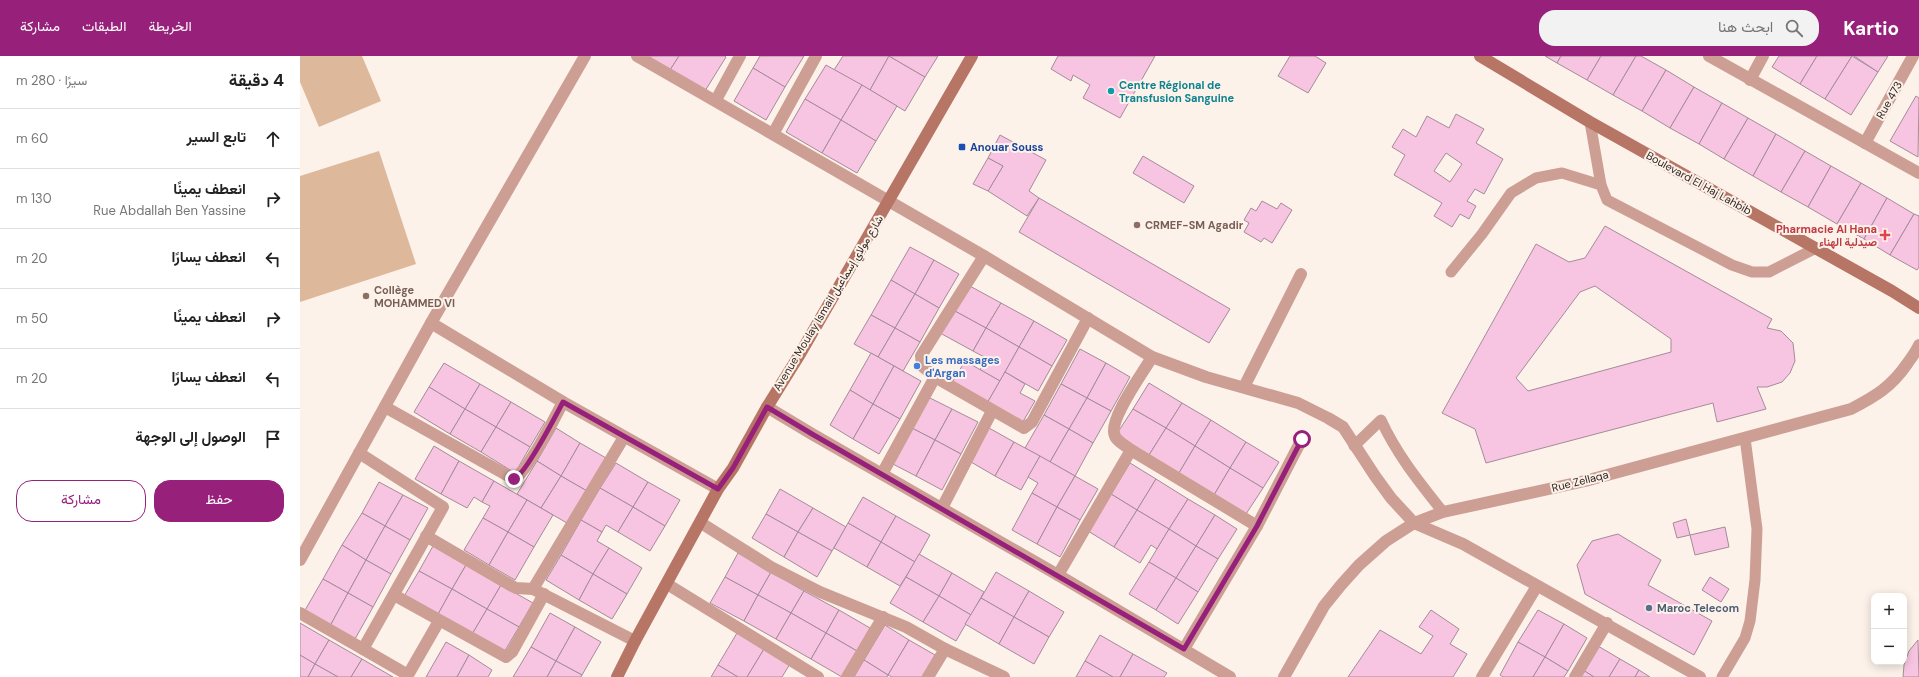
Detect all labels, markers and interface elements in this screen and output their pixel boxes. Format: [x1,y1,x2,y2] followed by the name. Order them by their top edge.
[1539,10,1819,46] search box
[1843,16,1899,41] text: Kartio
[20,17,60,35] text: مشاركة
[82,17,126,35] text: الطبقات
[148,17,192,35] text: الخريطة
[1718,17,1773,37] text: ابحث هنا
[1783,17,1805,39] icon: search
[229,69,284,91] text: 4 دقيقة
[16,72,87,89] text: سيرًا · 280 m
[1119,78,1234,105] place label: Centre Régional de Transfusion Sanguine
[1873,79,1905,121] street label: Rue 473
[1106,86,1116,96] marker: Centre Régional de Transfusion Sanguine
[187,127,246,147] text: تابع السير
[262,128,284,150] icon: ahead
[16,130,48,147] text: 60 m
[970,140,1044,154] place label: Anouar Souss
[957,142,967,152] marker: Anouar Souss
[1644,148,1754,218] street label: Boulevard El Haj Lahbib
[173,179,246,199] text: انعطف يمينًا
[262,188,284,210] icon: right
[16,190,52,207] text: 130 m
[93,202,246,219] text: Rue Abdallah Ben Yassine
[770,212,889,395] street label: Avenue Moulay Ismail شارع مولاي إسماعيل
[1145,218,1244,232] place label: CRMEF-SM Agadir
[1132,220,1142,230] marker: CRMEF-SM Agadir
[1776,222,1877,249] place label: Pharmacie Al Hana صيدلية الهناء
[1880,230,1890,240] marker: Pharmacie Al Hana صيدلية الهناء
[171,247,246,267] text: انعطف يسارًا
[262,248,284,270] icon: left
[16,250,47,267] text: 20 m
[374,283,455,310] place label: Collège MOHAMMED VI
[361,291,371,301] marker: Collège MOHAMMED VI
[173,307,246,327] text: انعطف يمينًا
[262,308,284,330] icon: right
[16,310,48,327] text: 50 m
[925,353,1000,380] place label: Les massages d'Argan
[912,361,922,371] marker: Les massages d'Argan
[171,367,246,387] text: انعطف يسارًا
[262,368,284,390] icon: left
[16,370,47,387] text: 20 m
[135,427,246,447] text: الوصول إلى الوجهة
[262,428,284,450] icon: arrive
[1293,430,1311,448] route start
[1550,467,1610,495] street label: Rue Zellaqa
[505,470,523,488] route end
[16,480,146,522] button: مشاركة
[154,480,284,522] button: حفظ
[1871,593,1907,665] map controls
[1871,593,1907,629] button: +
[1657,601,1739,615] place label: Maroc Telecom
[1644,603,1654,613] marker: Maroc Telecom
[1871,629,1907,665] button: −

